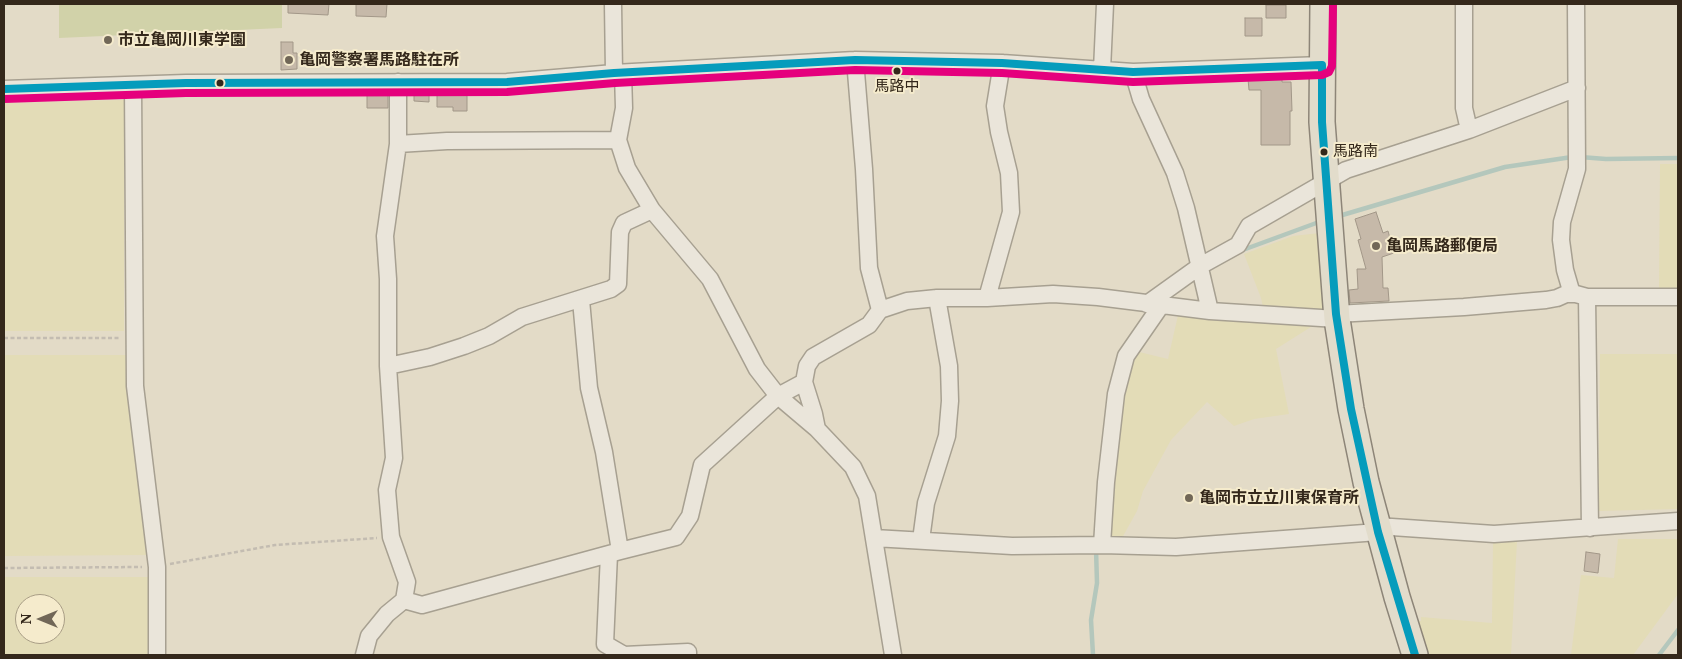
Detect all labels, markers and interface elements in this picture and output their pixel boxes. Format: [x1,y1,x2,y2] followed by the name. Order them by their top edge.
[118,30,246,50] place label: 市立亀岡川東学園
[102,34,114,46] marker: 市立亀岡川東学園
[299,50,459,70] place label: 亀岡警察署馬路駐在所
[283,54,295,66] marker: 亀岡警察署馬路駐在所
[892,66,902,76] marker: 馬路中
[215,78,225,88] unlabelled marker
[875,78,919,96] place label: 馬路中
[1333,143,1378,161] place label: 馬路南
[1319,147,1329,157] marker: 馬路南
[1386,236,1498,256] place label: 亀岡馬路郵便局
[1370,240,1382,252] marker: 亀岡馬路郵便局
[1199,488,1359,508] place label: 亀岡市立立川東保育所
[1183,492,1195,504] marker: 亀岡市立立川東保育所
[15,594,65,644] north arrow
[16,613,35,625] text: N

